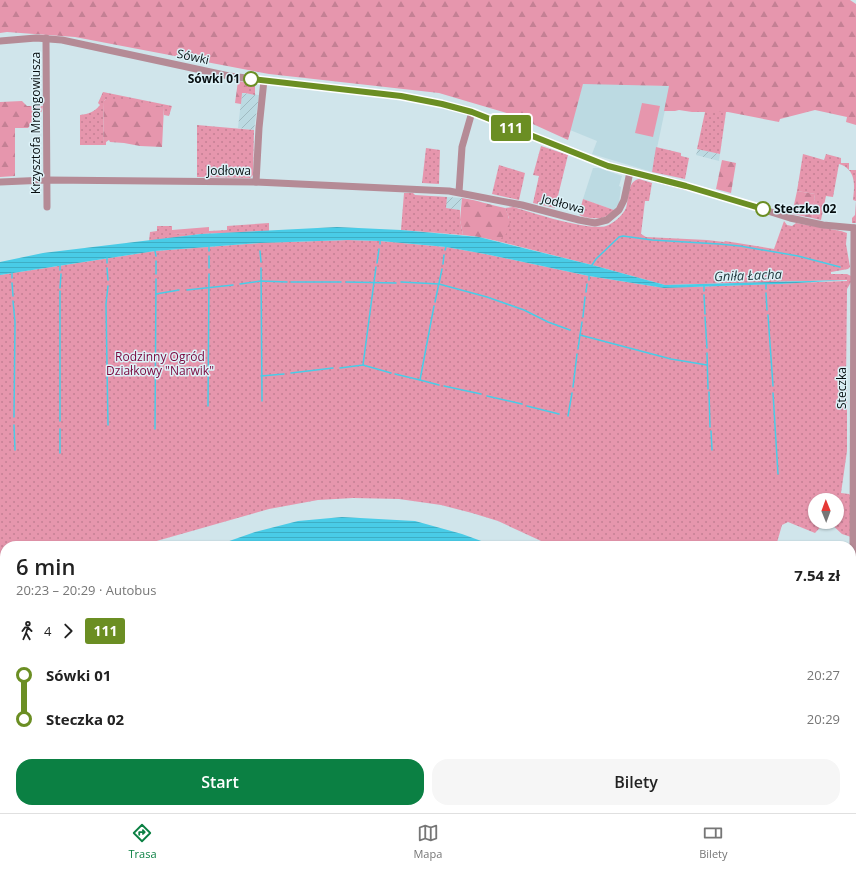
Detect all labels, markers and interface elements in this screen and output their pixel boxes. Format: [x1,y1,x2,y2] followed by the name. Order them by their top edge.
[175,45,211,68] street label: Sówki
[27,52,44,194] street label: Krzysztofa Mrongowiusza
[188,70,240,87] place label: Sówki 01
[243,71,259,87] marker: Sówki 01
[488,115,534,141] line badge: 111
[499,118,523,137] text: 111
[206,162,251,179] street label: Jodłowa
[539,189,587,217] street label: Jodłowa
[774,200,837,217] place label: Steczka 02
[755,201,771,217] marker: Steczka 02
[714,265,783,285] water label: Gniła Łacha
[106,348,214,379] park label: Rodzinny Ogród Działkowy "Narwik"
[833,367,850,409] street label: Steczka
[808,493,844,529] north arrow
[808,493,844,529] map controls
[16,551,75,581] text: 6 min
[794,565,840,585] text: 7.54 zł
[16,581,157,599] text: 20:23 – 20:29 · Autobus
[16,620,38,642] icon: walk
[57,620,79,642] icon: forward
[93,621,117,640] text: 111
[44,622,51,640] text: 4
[46,665,111,685] text: Sówki 01
[807,666,840,684] text: 20:27
[46,709,124,729] text: Steczka 02
[807,710,840,728] text: 20:29
[16,759,424,805] button: Start
[432,759,840,805] button: Bilety
[128,822,157,861] tab: Trasa
[413,822,442,861] tab: Mapa
[699,822,728,861] tab: Bilety

